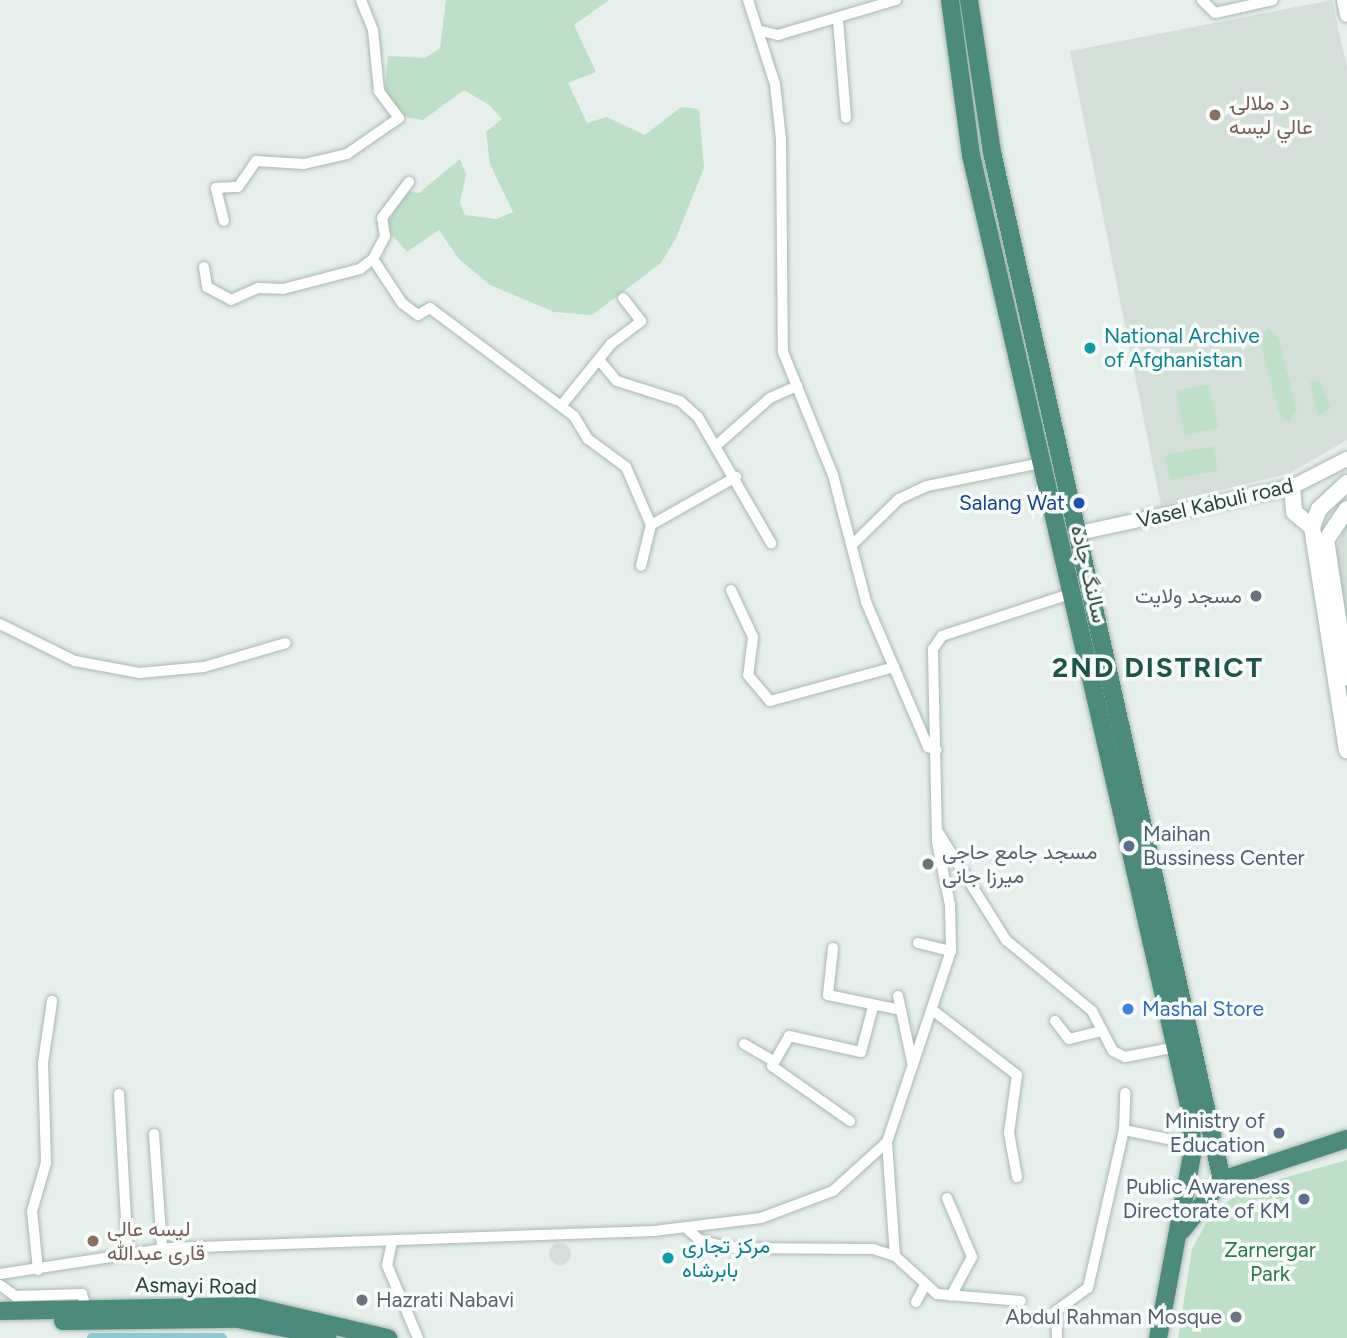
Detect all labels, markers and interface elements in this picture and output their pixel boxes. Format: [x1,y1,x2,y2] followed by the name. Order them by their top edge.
[1229,90,1313,140] place label: د ملالۍ عالي لیسه
[1207,107,1223,123] marker: د ملالۍ عالي لیسه
[1104,323,1260,373] place label: National Archive of Afghanistan
[1082,340,1098,356] marker: National Archive of Afghanistan
[1134,473,1296,533] street label: Vasel Kabuli road
[959,490,1065,516] place label: Salang Wat
[1071,495,1087,511] marker: Salang Wat
[1066,523,1112,625] street label: سالنگ جاده
[1135,583,1242,609] place label: مسجد ولایت
[1248,588,1264,604] marker: مسجد ولایت
[1054,650,1262,684] district label: 2ND DISTRICT
[1143,821,1305,871] place label: Maihan Bussiness Center
[1121,838,1137,854] marker: Maihan Bussiness Center
[942,839,1097,889] place label: مسجد جامع حاجی میرزا جانی
[920,856,936,872] marker: مسجد جامع حاجی میرزا جانی
[1142,996,1264,1022] place label: Mashal Store
[1120,1001,1136,1017] marker: Mashal Store
[1165,1108,1265,1158] place label: Ministry of Education
[1271,1125,1287,1141] marker: Ministry of Education
[1123,1174,1290,1224] place label: Public Awareness Directorate of KM
[1296,1191,1312,1207] marker: Public Awareness Directorate of KM
[107,1216,205,1266] place label: لیسه عالی قاری عبدالله
[85,1233,101,1249] marker: لیسه عالی قاری عبدالله
[682,1233,770,1283] place label: مرکز تجاری بابرشاه
[1224,1237,1316,1287] park label: Zarnergar Park
[660,1250,676,1266] marker: مرکز تجاری بابرشاه
[135,1272,257,1300] street label: Asmayi Road
[376,1287,514,1313] place label: Hazrati Nabavi
[354,1292,370,1308] marker: Hazrati Nabavi
[1006,1304,1222,1330] place label: Abdul Rahman Mosque
[1228,1309,1244,1325] marker: Abdul Rahman Mosque

